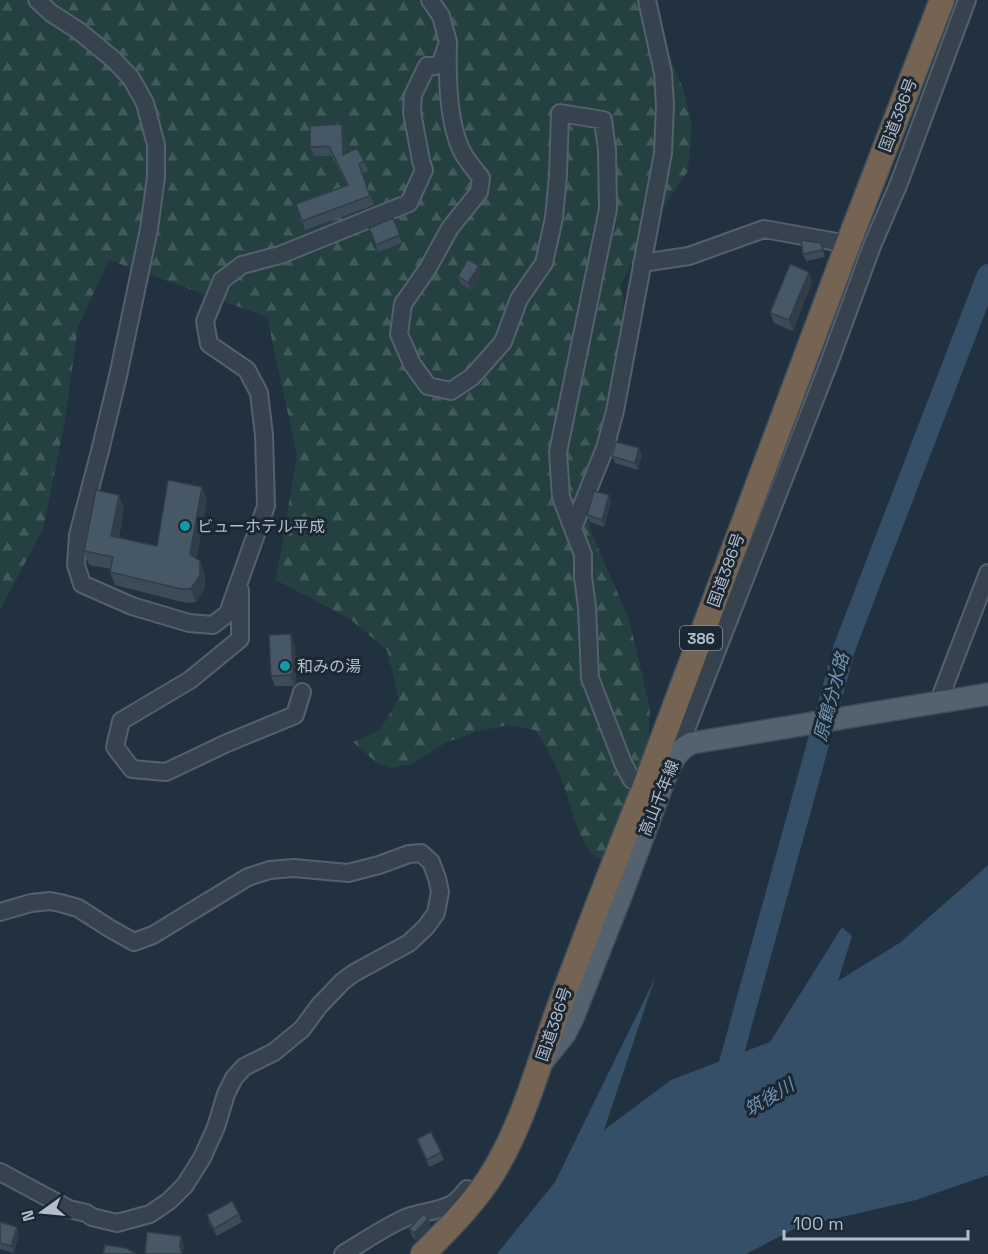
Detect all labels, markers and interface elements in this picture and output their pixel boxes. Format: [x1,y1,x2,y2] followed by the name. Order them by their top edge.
[874,75,922,155] street label: 国道386号
[197,516,325,537] place label: ビューホテル平成
[178,519,192,533] marker: ビューホテル平成
[703,530,749,610] street label: 国道386号
[680,626,722,650] road number: 386
[808,649,854,743] water label: 原鶴分水路
[297,656,361,677] place label: 和みの湯
[278,659,292,673] marker: 和みの湯
[634,757,684,839] street label: 高山千年線
[531,984,577,1064] street label: 国道386号
[740,1072,800,1121] water label: 筑後川
[12,1182,72,1242] north arrow
[784,1203,968,1241] scale bar
[16,1208,40,1224] text: N
[793,1212,844,1235] text: 100 m

